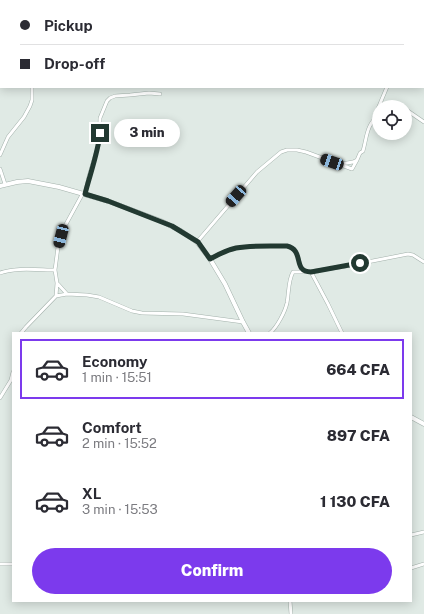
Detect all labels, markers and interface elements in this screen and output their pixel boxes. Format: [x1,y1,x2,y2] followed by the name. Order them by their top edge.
[44,17,93,34] text: Pickup
[44,55,105,72] text: Drop-off
[372,100,412,140] map controls
[372,100,412,140] button: locate
[114,119,180,147] callout: 3 min
[91,124,109,142] route end
[130,125,164,140] text: 3 min
[319,152,345,172] car
[224,183,248,209] car
[52,223,70,249] car
[351,254,369,272] route start
[34,351,70,387] icon: car
[82,353,147,370] text: Economy
[326,361,390,378] text: 664 CFA
[82,370,152,385] text: 1 min · 15:51
[34,417,70,453] icon: car
[82,419,142,436] text: Comfort
[327,427,390,444] text: 897 CFA
[82,436,157,451] text: 2 min · 15:52
[34,483,70,519] icon: car
[82,485,101,502] text: XL
[320,493,390,510] text: 1 130 CFA
[82,502,158,517] text: 3 min · 15:53
[32,548,392,594] button: Confirm

